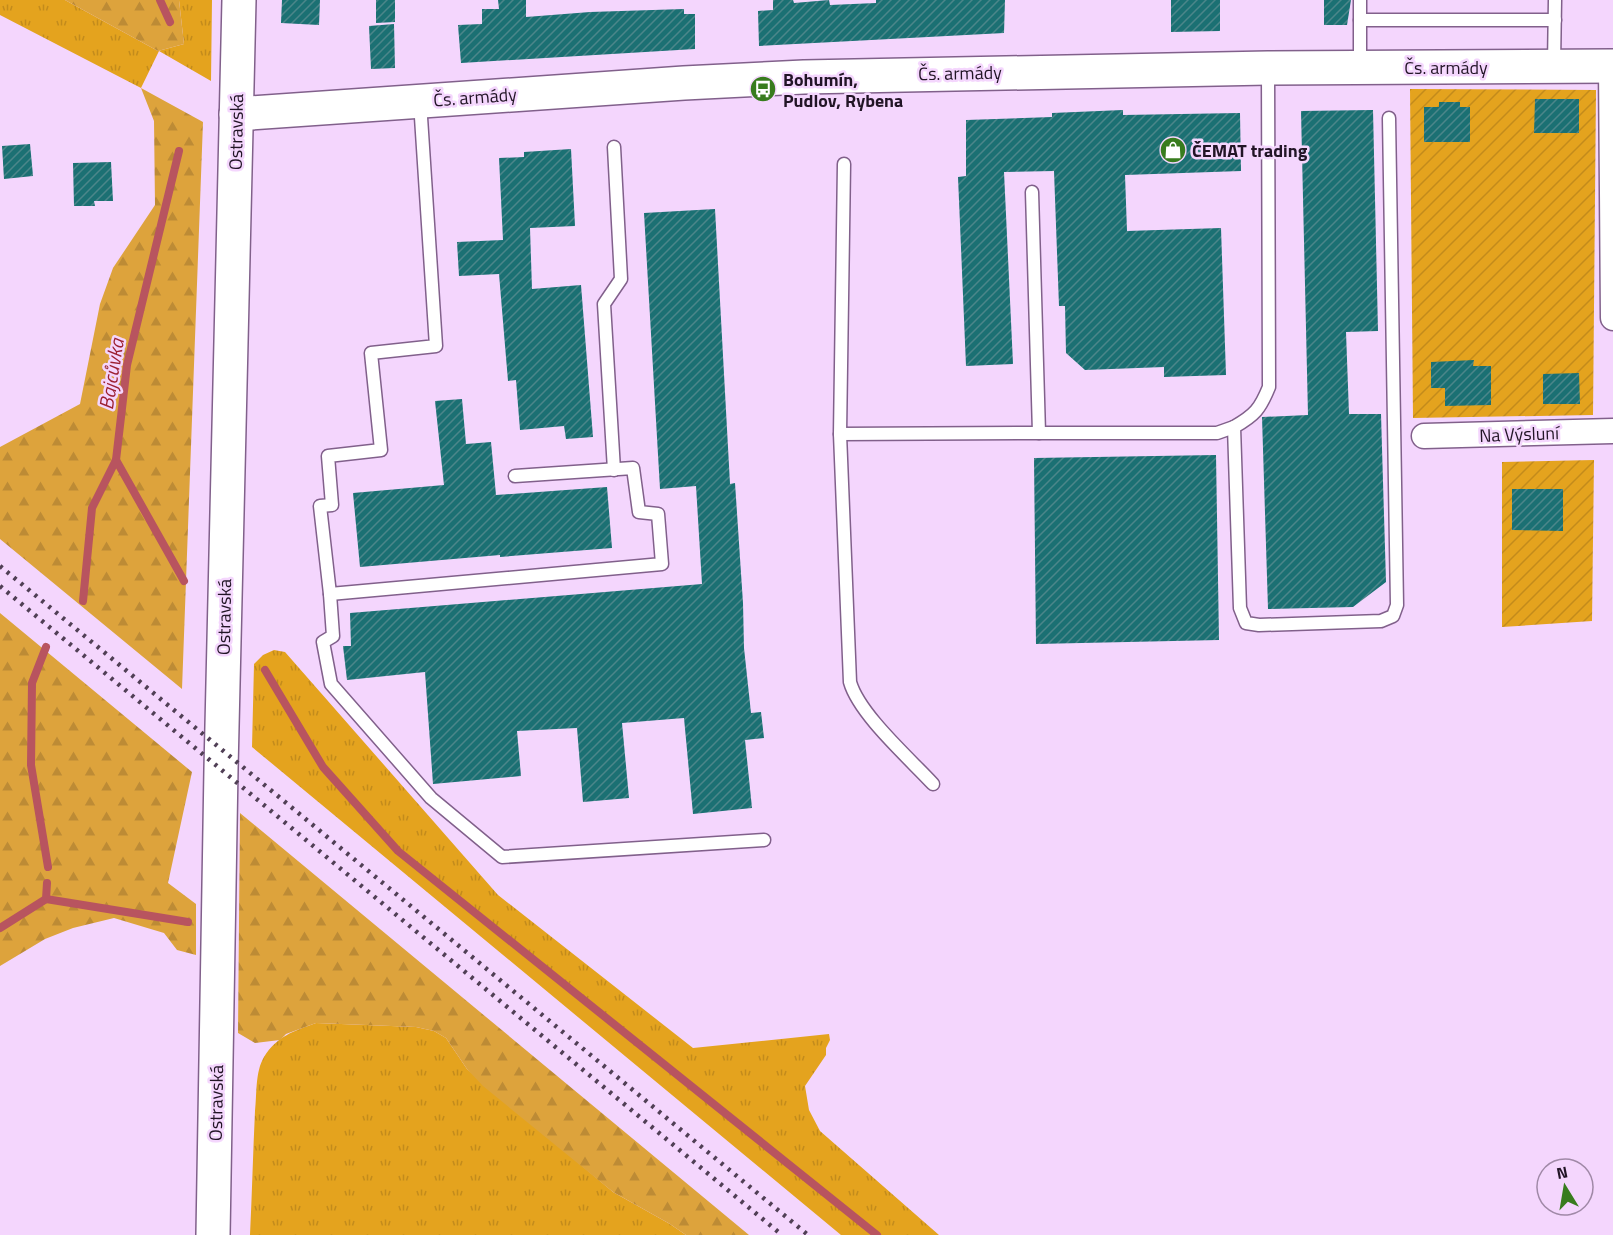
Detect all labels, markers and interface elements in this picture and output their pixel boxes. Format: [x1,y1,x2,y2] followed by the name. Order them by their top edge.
[1404,54,1488,81] street label: Čs. armády
[918,59,1002,87] street label: Čs. armády
[783,66,903,114] place label: Bohumín, Pudlov, Rybena
[748,74,778,104] bus stop icon: Bohumín, Pudlov, Rybena
[432,81,518,113] street label: Čs. armády
[222,94,250,170] street label: Ostravská
[1158,135,1188,165] shop icon: ČEMAT trading
[1192,137,1308,164] place label: ČEMAT trading
[90,335,132,412] water label: Bajcůvka
[1479,419,1561,449] street label: Na Výsluní
[210,579,238,655] street label: Ostravská
[202,1065,230,1141] street label: Ostravská
[1535,1157,1595,1217] north arrow
[1554,1159,1570,1185] text: N

